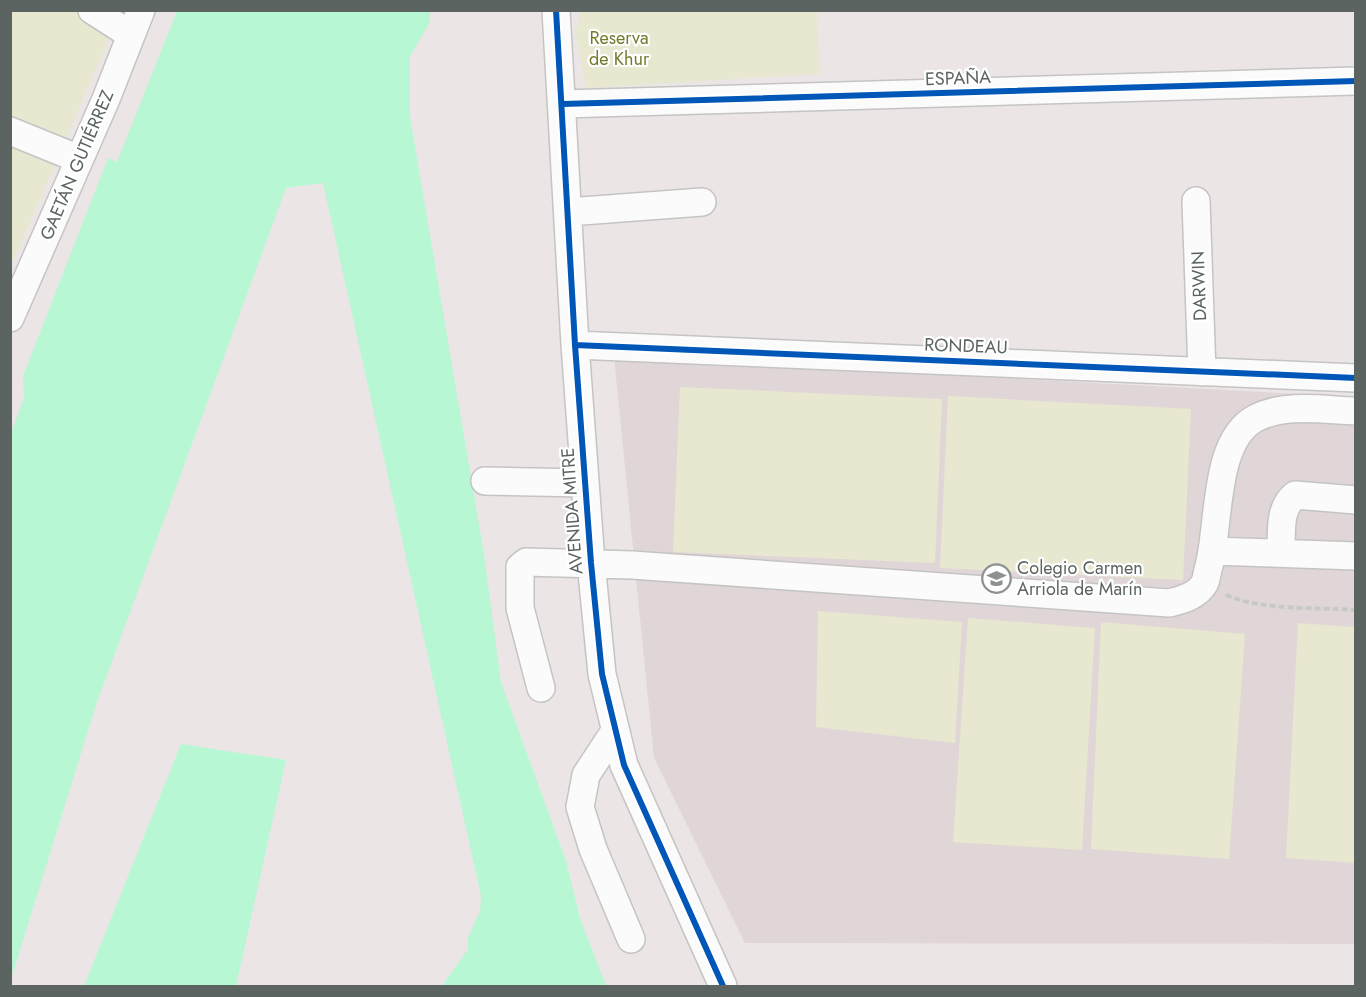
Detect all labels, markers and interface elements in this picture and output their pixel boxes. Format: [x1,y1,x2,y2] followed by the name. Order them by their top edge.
[589,25,650,72] park label: Reserva de Khur
[925,64,992,92] street label: ESPAÑA
[34,86,120,244] street label: GAETÁN GUTIÉRREZ
[1185,251,1213,321] street label: DARWIN
[924,332,1008,360] street label: RONDEAU
[555,447,589,575] street label: AVENIDA MITRE
[1017,555,1143,602] place label: Colegio Carmen Arriola de Marín
[980,562,1012,594] school or university icon: Colegio Carmen Arriola de Marín

